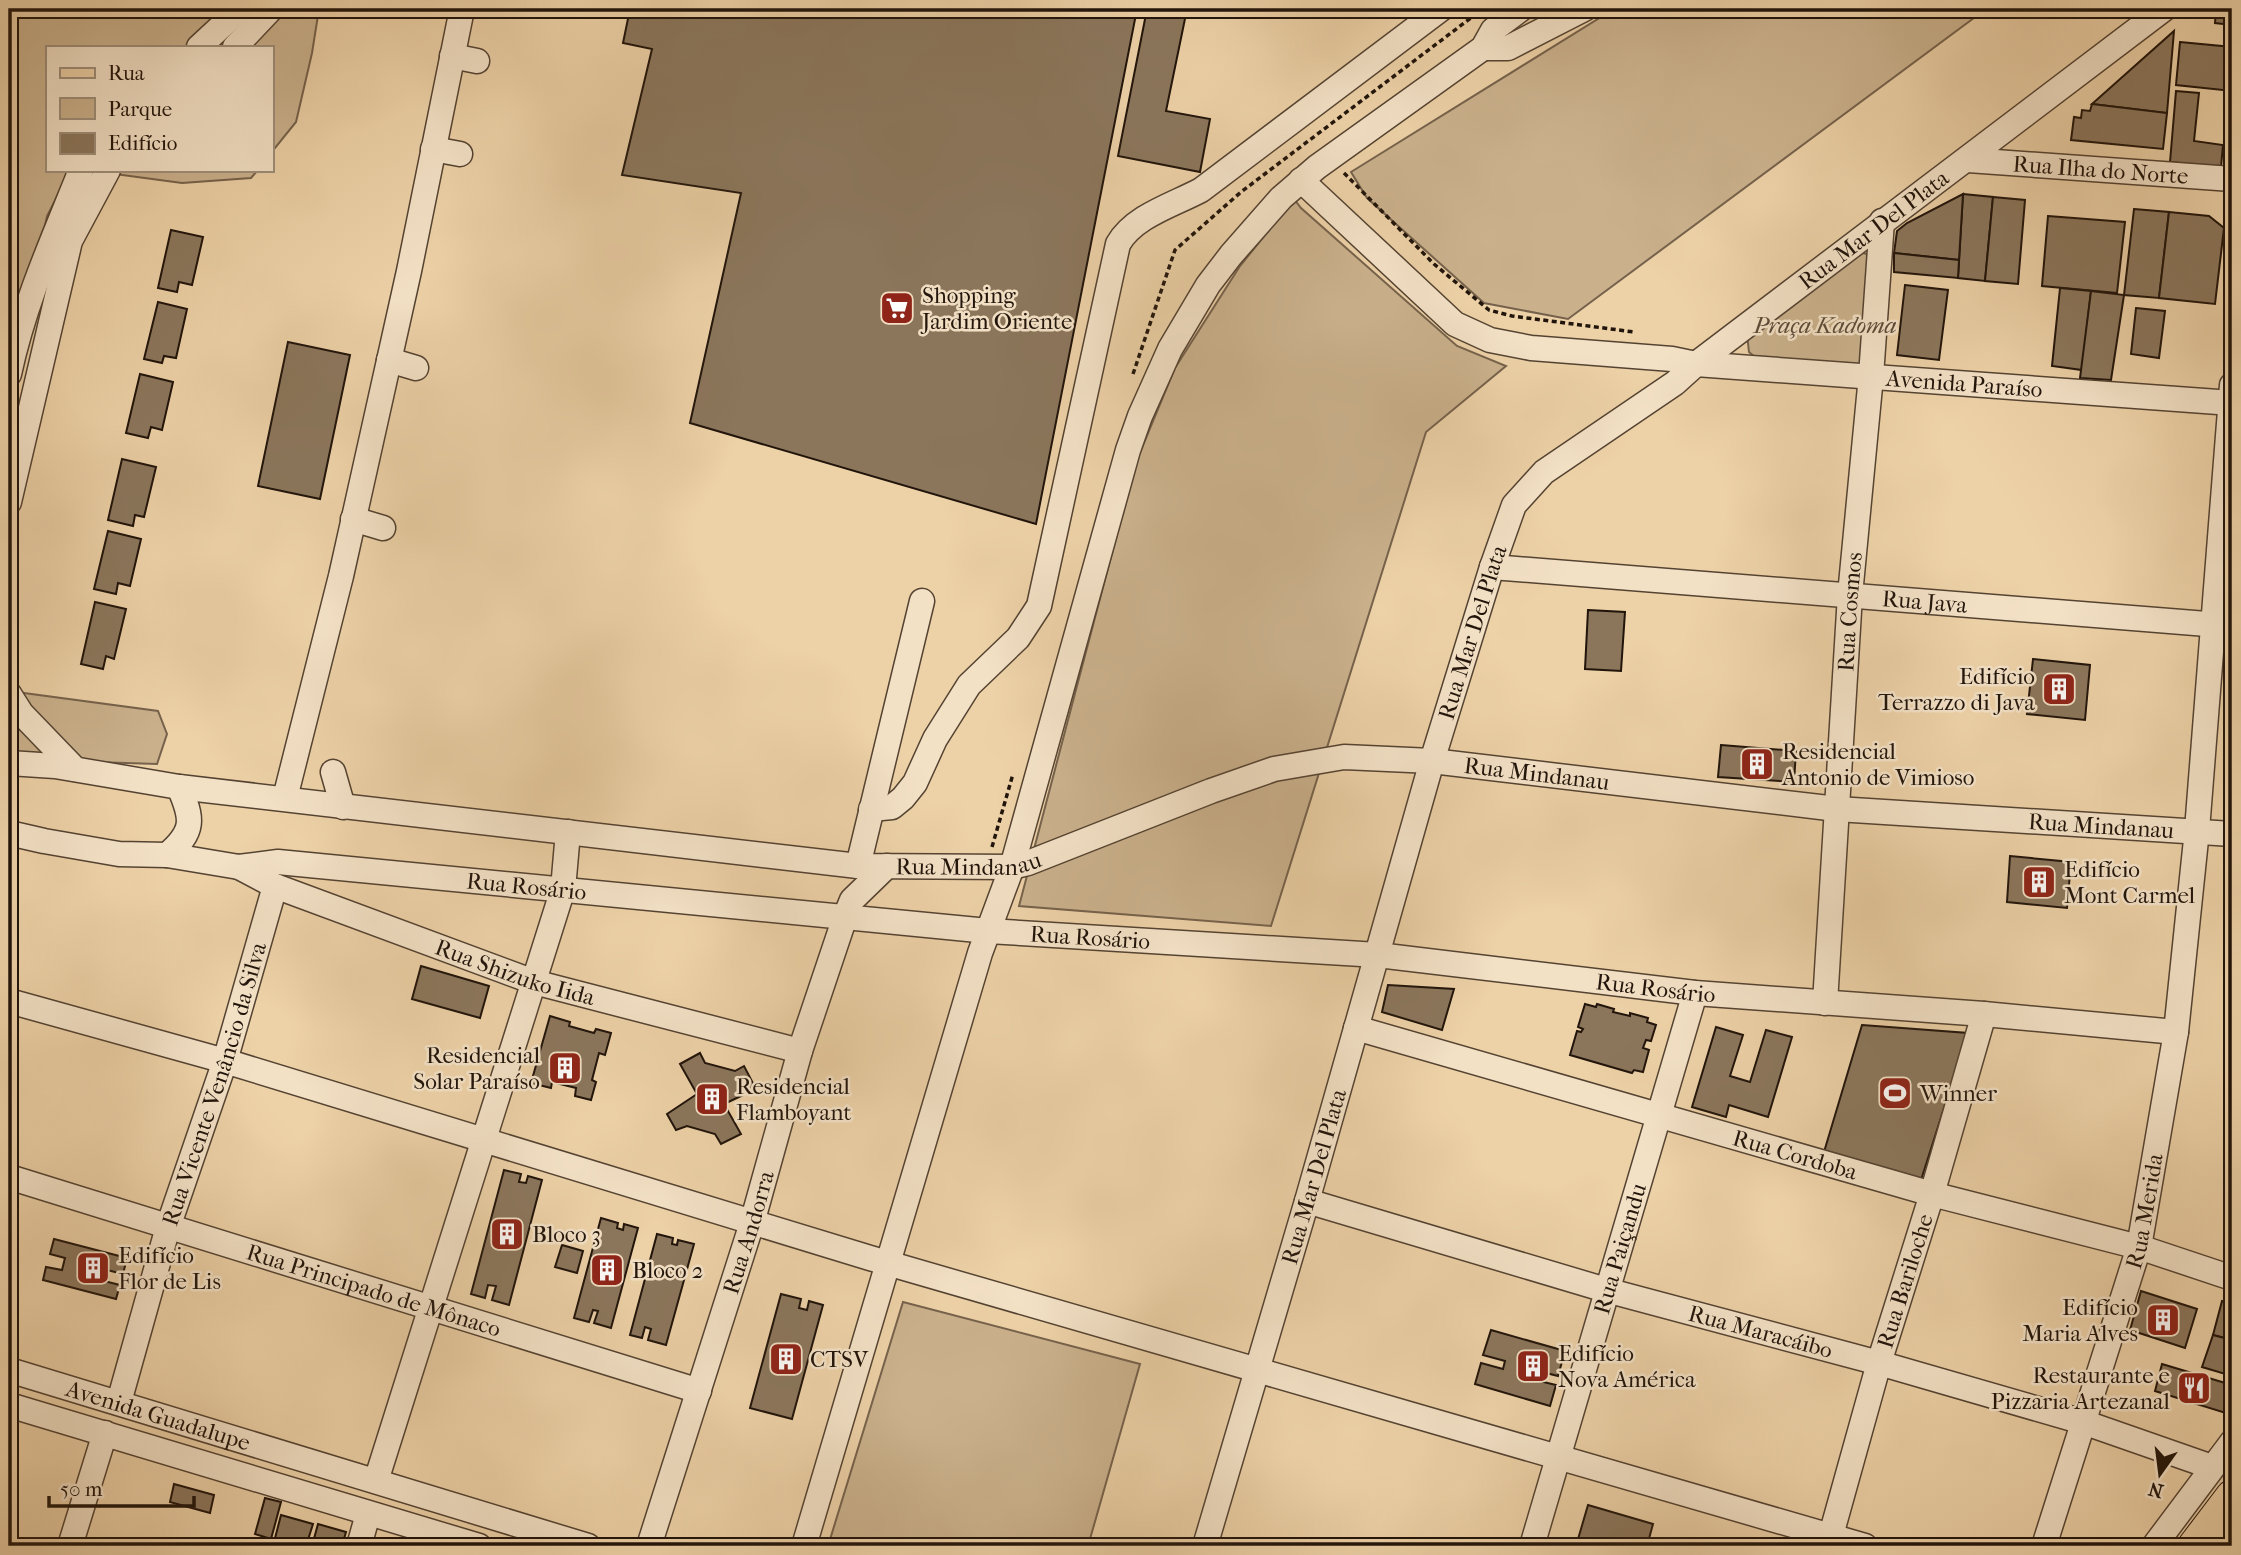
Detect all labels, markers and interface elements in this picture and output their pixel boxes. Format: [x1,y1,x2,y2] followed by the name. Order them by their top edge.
[46,46,273,172] legend
[108,61,145,85] text: Rua
[108,97,172,121] text: Parque
[108,131,177,155] text: Edifício
[2012,150,2189,190] street label: Rua Ilha do Norte
[1793,164,1954,295] street label: Rua Mar Del Plata
[920,282,1072,335] place label: Shopping Jardim Oriente
[878,289,916,327] supermarket icon: Shopping Jardim Oriente
[1752,312,1897,339] park label: Praça Kadoma
[1884,365,2043,403] street label: Avenida Paraíso
[1433,541,1513,723] street label: Rua Mar Del Plata
[1832,551,1868,672] street label: Rua Cosmos
[1881,585,1969,619] street label: Rua Java
[1878,663,2035,716] place label: Edifício Terrazzo di Java
[2040,670,2078,708] building icon: Edifício Terrazzo di Java
[1781,738,1975,791] place label: Residencial Antonio de Vimioso
[1738,745,1776,783] building icon: Residencial Antonio de Vimioso
[1463,752,1611,796] street label: Rua Mindanau
[2027,808,2175,844] street label: Rua Mindanau
[895,846,1045,881] street label: Rua Mindanau
[2064,856,2196,909] place label: Edifício Mont Carmel
[2020,863,2058,901] building icon: Edifício Mont Carmel
[465,867,588,906] street label: Rua Rosário
[1029,921,1151,955] street label: Rua Rosário
[431,934,598,1011] street label: Rua Shizuko Iida
[156,939,272,1229] street label: Rua Vicente Venâncio da Silva
[1594,968,1716,1008] street label: Rua Rosário
[413,1042,541,1095] place label: Residencial Solar Paraíso
[546,1049,584,1087] building icon: Residencial Solar Paraíso
[736,1073,852,1126] place label: Residencial Flamboyant
[1876,1074,1914,1112] sports icon: Winner
[693,1080,731,1118] building icon: Residencial Flamboyant
[1919,1080,1997,1107] place label: Winner
[1276,1086,1352,1268] street label: Rua Mar Del Plata
[1730,1124,1861,1186] street label: Rua Cordoba
[2120,1151,2169,1272] street label: Rua Merida
[717,1167,780,1297] street label: Rua Andorra
[1588,1180,1652,1318] street label: Rua Paiçandu
[1872,1211,1939,1352] street label: Rua Bariloche
[488,1215,526,1253] building icon: Bloco 3
[532,1221,601,1248] place label: Bloco 3
[243,1239,504,1343] street label: Rua Principado de Mônaco
[118,1242,221,1295] place label: Edifício Flor de Lis
[74,1249,112,1287] building icon: Edifício Flor de Lis
[588,1251,626,1289] building icon: Bloco 2
[632,1257,704,1284] place label: Bloco 2
[2022,1294,2138,1347] place label: Edifício Maria Alves
[1685,1300,1836,1364] street label: Rua Maracáibo
[2144,1301,2182,1339] building icon: Edifício Maria Alves
[767,1340,805,1378] building icon: CTSV
[1558,1340,1696,1393] place label: Edifício Nova América
[810,1346,869,1373] place label: CTSV
[1514,1347,1552,1385] building icon: Edifício Nova América
[1991,1362,2171,1415] place label: Restaurante e Pizzaria Artezanal
[2175,1369,2213,1407] restaurant icon: Restaurante e Pizzaria Artezanal
[62,1375,254,1457] street label: Avenida Guadalupe
[2126,1440,2196,1510] north arrow
[49,1464,194,1508] scale bar
[60,1477,103,1501] text: 50 m
[2146,1477,2166,1502] text: N

